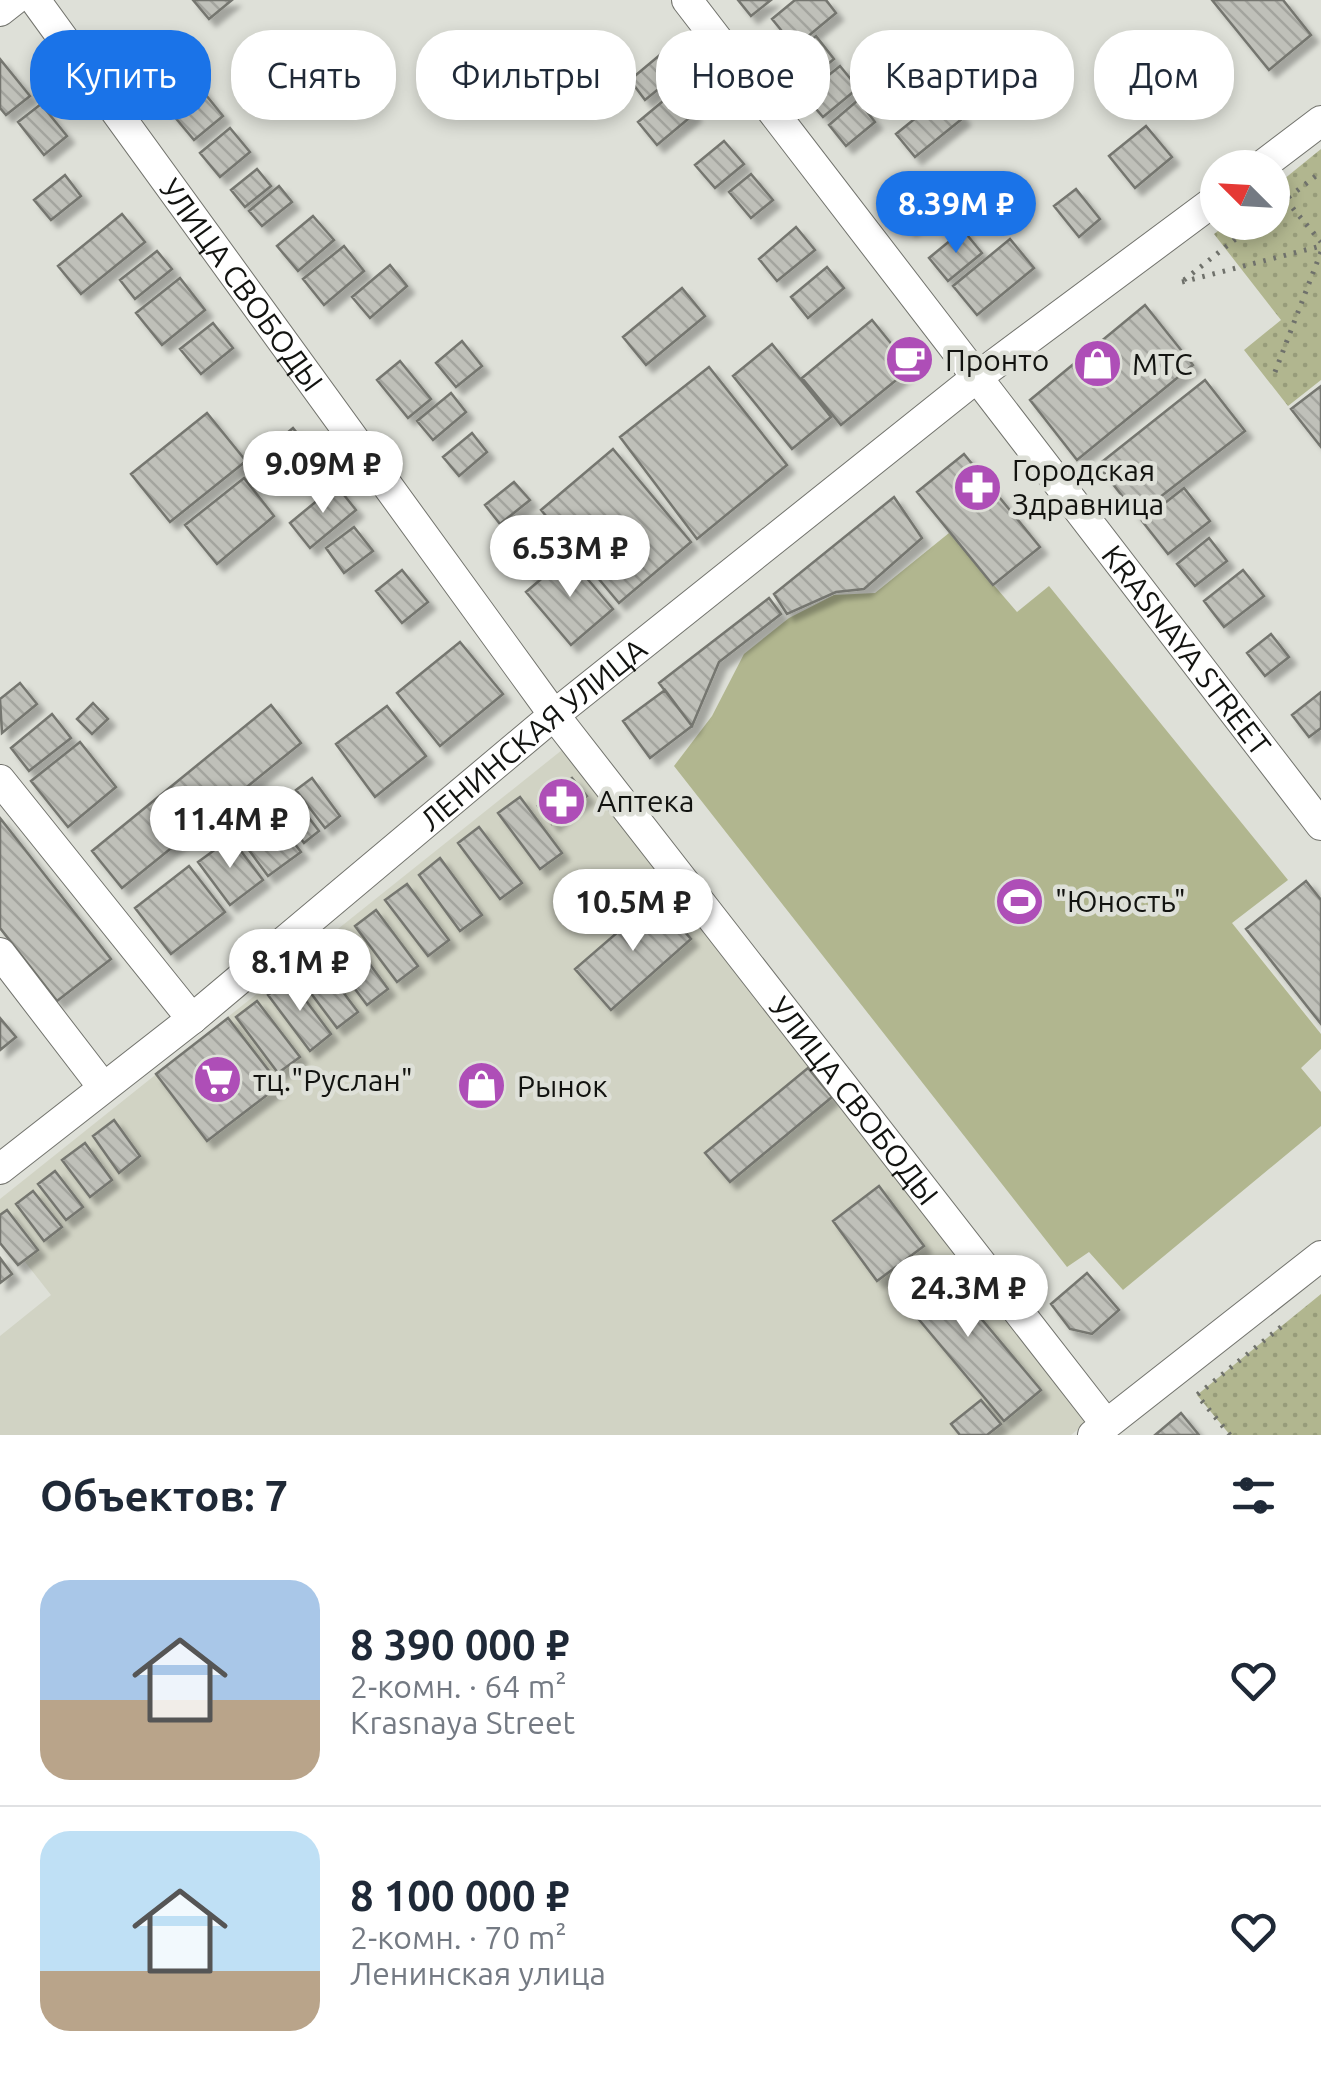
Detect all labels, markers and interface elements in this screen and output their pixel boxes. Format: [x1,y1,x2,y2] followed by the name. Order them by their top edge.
[30,30,211,120] chip: Купить
[231,30,396,120] chip: Снять
[416,30,636,120] chip: Фильтры
[656,30,830,120] chip: Новое
[850,30,1074,120] chip: Квартира
[1094,30,1234,120] chip: Дом
[1200,150,1290,240] north arrow
[1200,150,1290,240] map controls
[864,171,1048,256] pin: 8.39M ₽
[153,172,330,398] street label: УЛИЦА СВОБОДЫ
[898,185,1014,221] text: 8.39M ₽
[884,334,936,386] cafe icon: Пронто
[1071,338,1123,390] shop icon: МТС
[945,343,1049,377] place label: Пронто
[1132,347,1193,381] place label: МТС
[231,431,415,516] pin: 9.09M ₽
[265,445,381,481] text: 9.09M ₽
[1012,453,1164,521] place label: Городская Здравница
[951,461,1003,513] pharmacy icon: Городская Здравница
[478,515,662,600] pin: 6.53M ₽
[512,529,628,565] text: 6.53M ₽
[1095,539,1278,762] street label: KRASNAYA STREET
[413,631,653,837] street label: ЛЕНИНСКАЯ УЛИЦА
[536,775,588,827] pharmacy icon: Аптека
[597,784,694,818] place label: Аптека
[138,786,322,871] pin: 11.4M ₽
[172,800,288,836] text: 11.4M ₽
[541,869,725,954] pin: 10.5M ₽
[994,875,1046,927] sports icon: "Юность"
[575,883,691,919] text: 10.5M ₽
[1055,884,1186,918] place label: "Юность"
[219,929,381,1014] pin: 8.1M ₽
[251,943,349,979] text: 8.1M ₽
[763,990,946,1211] street label: УЛИЦА СВОБОДЫ
[192,1054,244,1106] supermarket icon: тц."Руслан"
[456,1060,508,1112] shop icon: Рынок
[253,1063,413,1097] place label: тц."Руслан"
[517,1069,608,1103] place label: Рынок
[876,1255,1060,1340] pin: 24.3M ₽
[910,1269,1026,1305] text: 24.3M ₽
[1226,1468,1281,1523] icon: filters
[40,1472,288,1519] text: Объектов: 7
[120,1620,240,1740] icon: home
[350,1621,569,1668] text: 8 390 000 ₽
[1226,1653,1281,1708] icon: heart
[350,1668,567,1704] text: 2-комн. · 64 m²
[350,1704,575,1740] text: Krasnaya Street
[120,1871,240,1991] icon: home
[350,1872,569,1919] text: 8 100 000 ₽
[1226,1904,1281,1959] icon: heart
[350,1919,567,1955] text: 2-комн. · 70 m²
[350,1955,606,1991] text: Ленинская улица

